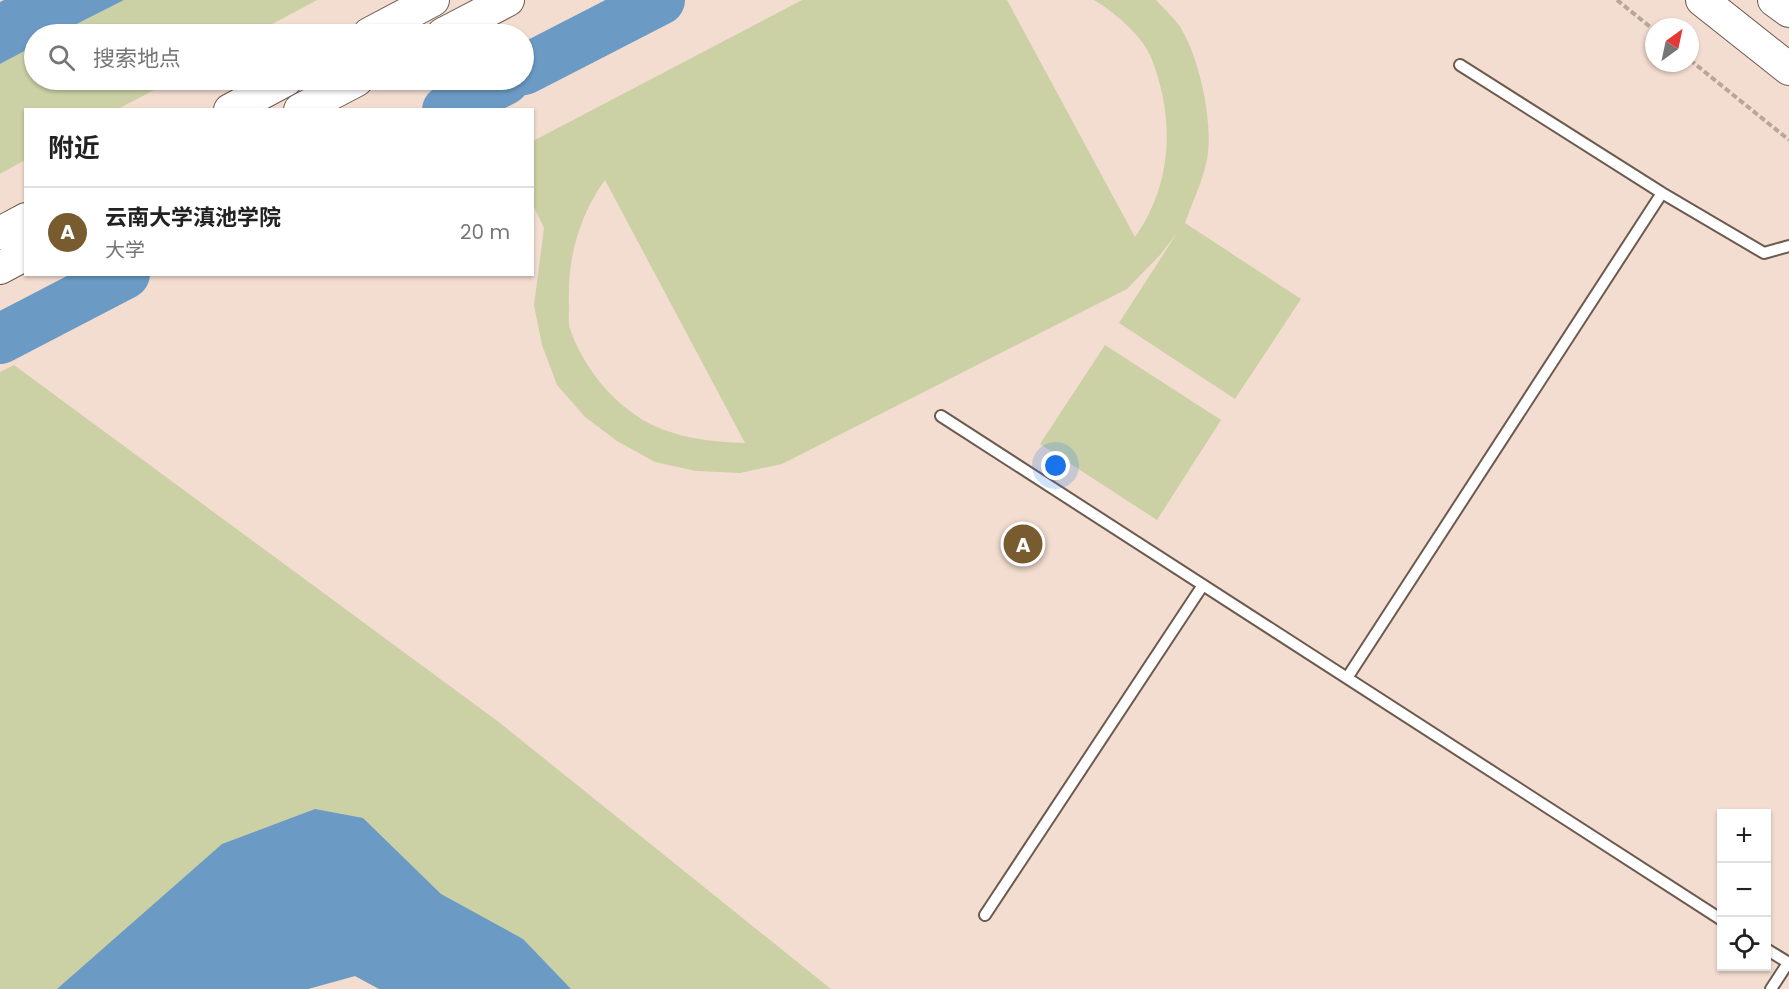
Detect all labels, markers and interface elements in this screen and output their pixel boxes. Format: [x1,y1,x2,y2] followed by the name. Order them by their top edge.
[1645,18,1699,72] north arrow
[24,24,534,90] search box
[45,41,78,74] icon: search
[93,43,181,74] text: 搜索地点
[48,130,100,166] text: 附近
[105,202,281,233] text: 云南大学滇池学院
[60,218,75,246] text: A
[460,218,510,246] text: 20 m
[105,236,145,264] text: 大学
[1041,451,1070,480] your location
[1004,522,1042,566] pin: A
[1717,809,1771,971] map controls
[1717,809,1771,863] button: +
[1717,863,1771,917] button: −
[1717,917,1771,971] button: locate

